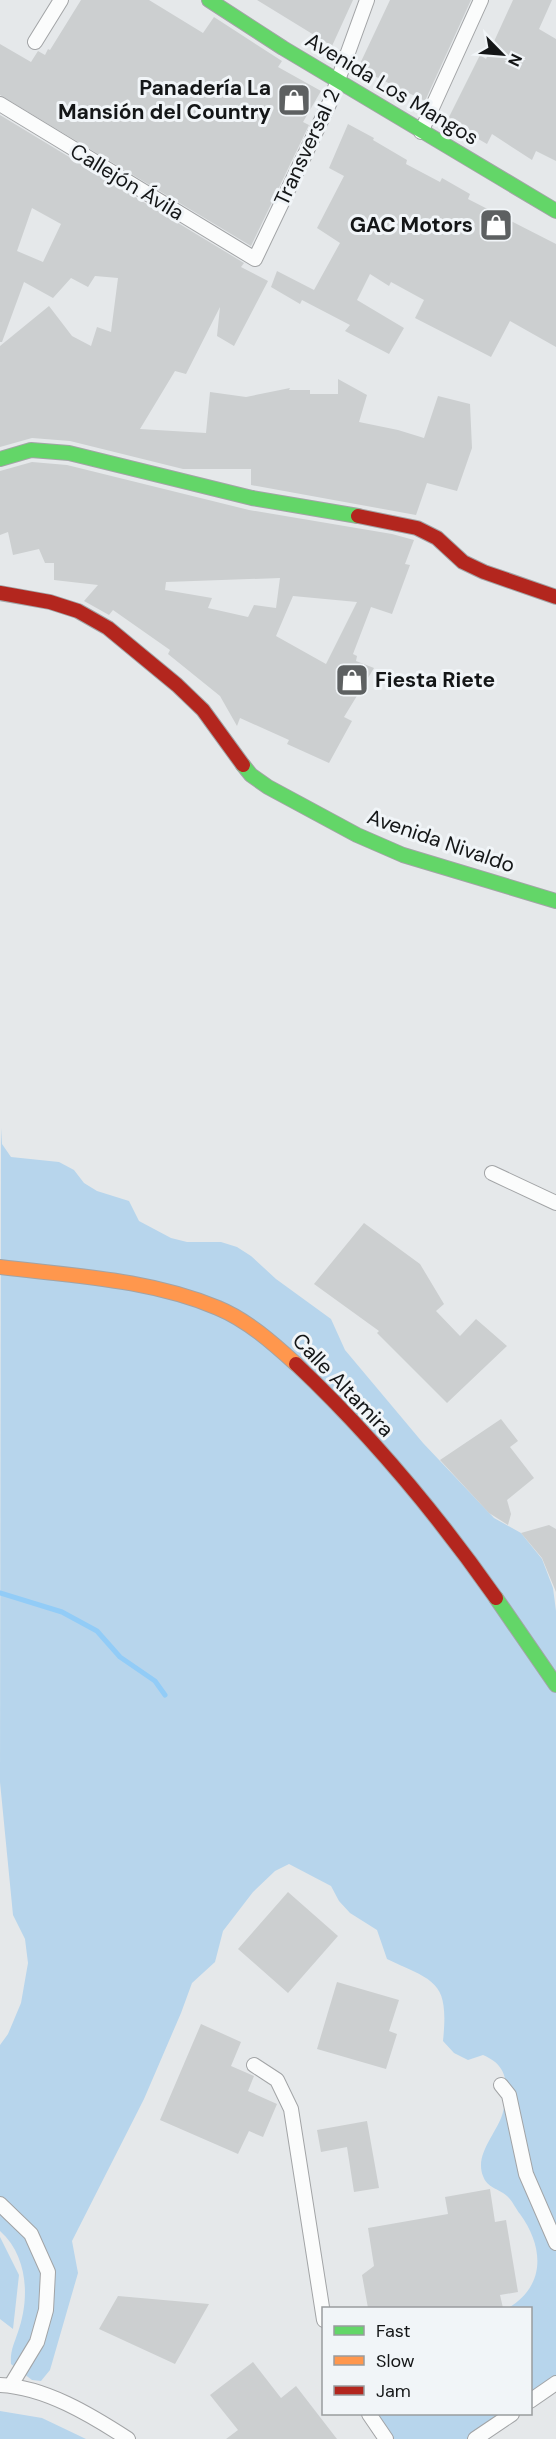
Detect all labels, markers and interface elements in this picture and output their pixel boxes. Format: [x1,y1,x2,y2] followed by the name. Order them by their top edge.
[472,24,532,84] north arrow
[300,26,484,152] street label: Avenida Los Mangos
[503,50,527,70] text: N
[58,74,271,126] place label: Panadería La Mansión del Country
[276,82,312,118] shop icon: Panadería La Mansión del Country
[268,84,346,210] street label: Transversal 2
[65,137,189,227] street label: Callejón Ávila
[478,207,514,243] shop icon: GAC Motors
[350,211,473,239] place label: GAC Motors
[334,662,370,698] shop icon: Fiesta Riete
[375,666,495,694] place label: Fiesta Riete
[363,803,519,879] street label: Avenida Nivaldo
[286,1327,400,1443] street label: Calle Altamira
[322,2307,532,2415] legend
[376,2319,411,2343] text: Fast
[376,2349,415,2373] text: Slow
[376,2379,411,2403] text: Jam

